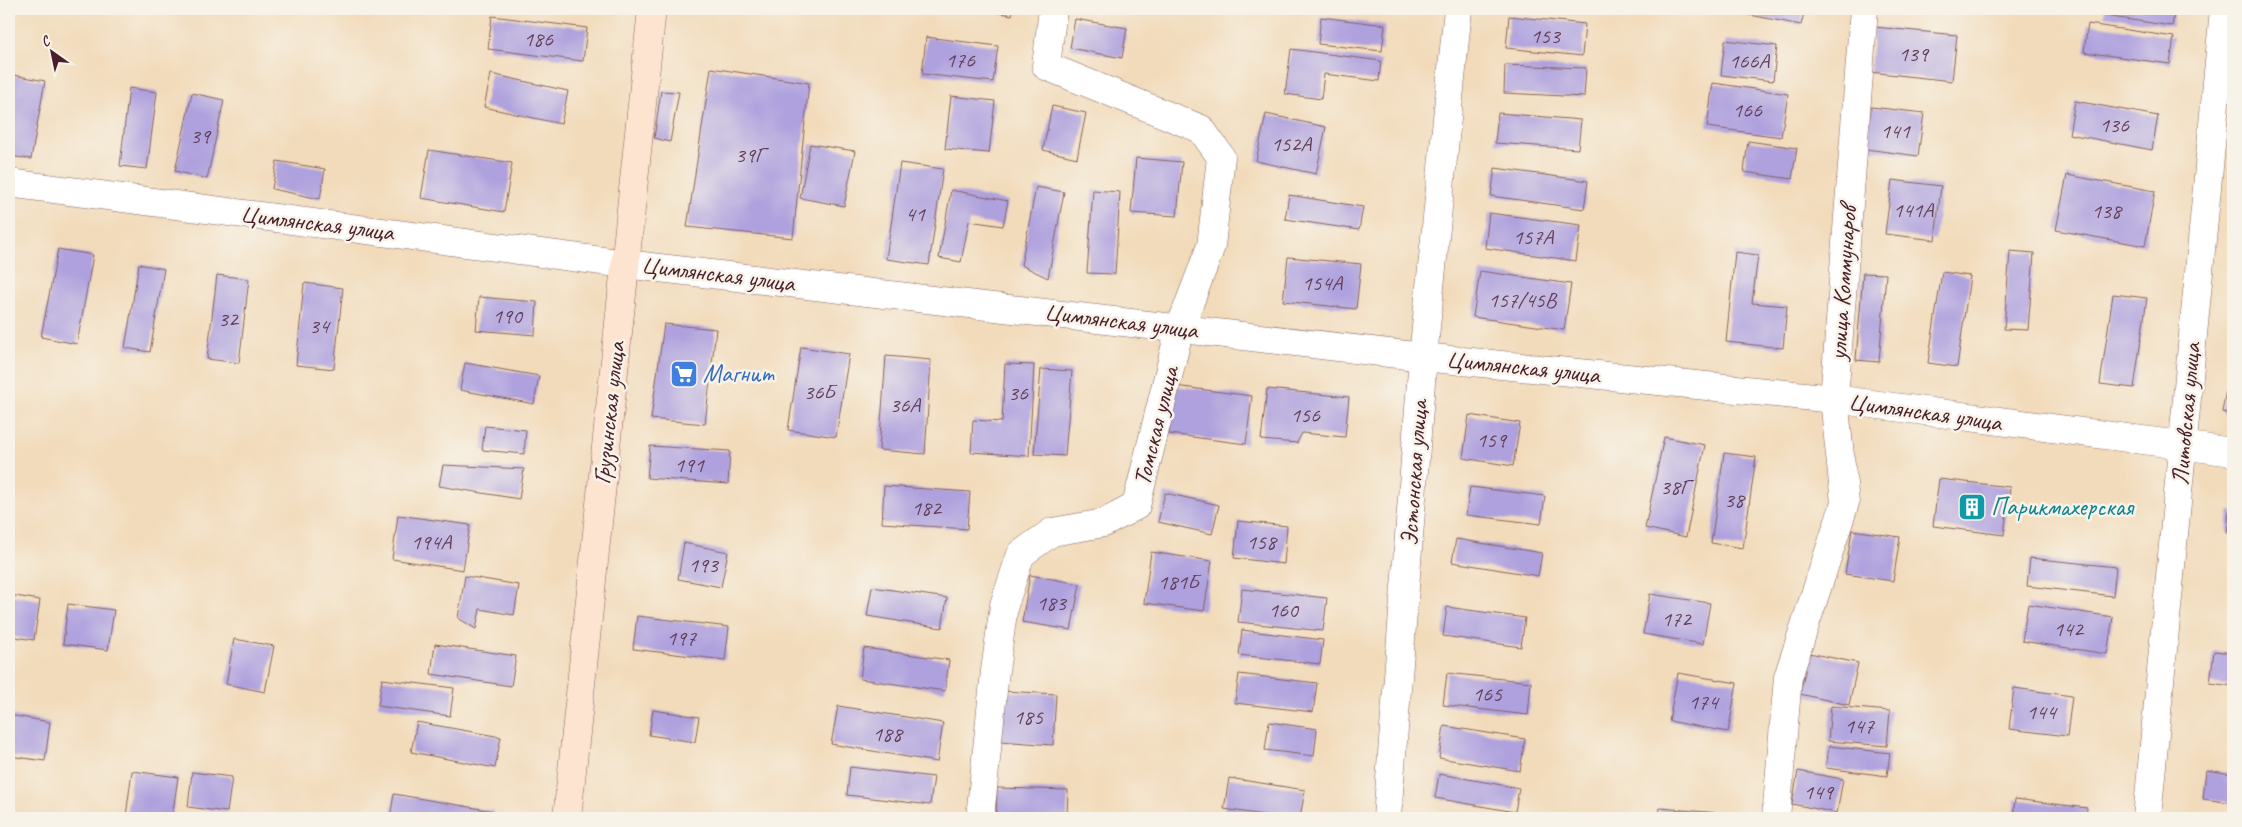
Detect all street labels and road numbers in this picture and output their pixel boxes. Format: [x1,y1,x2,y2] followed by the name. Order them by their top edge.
[239,198,398,249] street label: Цимлянская улица
[1821,198,1865,363] street label: улица Коммунаров
[640,249,799,300] street label: Цимлянская улица
[1043,296,1202,347] street label: Цимлянская улица
[586,338,633,486] street label: Грузинская улица
[2164,339,2208,487] street label: Литовская улица
[1445,343,1603,391] street label: Цимлянская улица
[1126,361,1187,489] street label: Томская улица
[1846,385,2006,439] street label: Цимлянская улица
[1393,396,1435,547] street label: Эстонская улица

